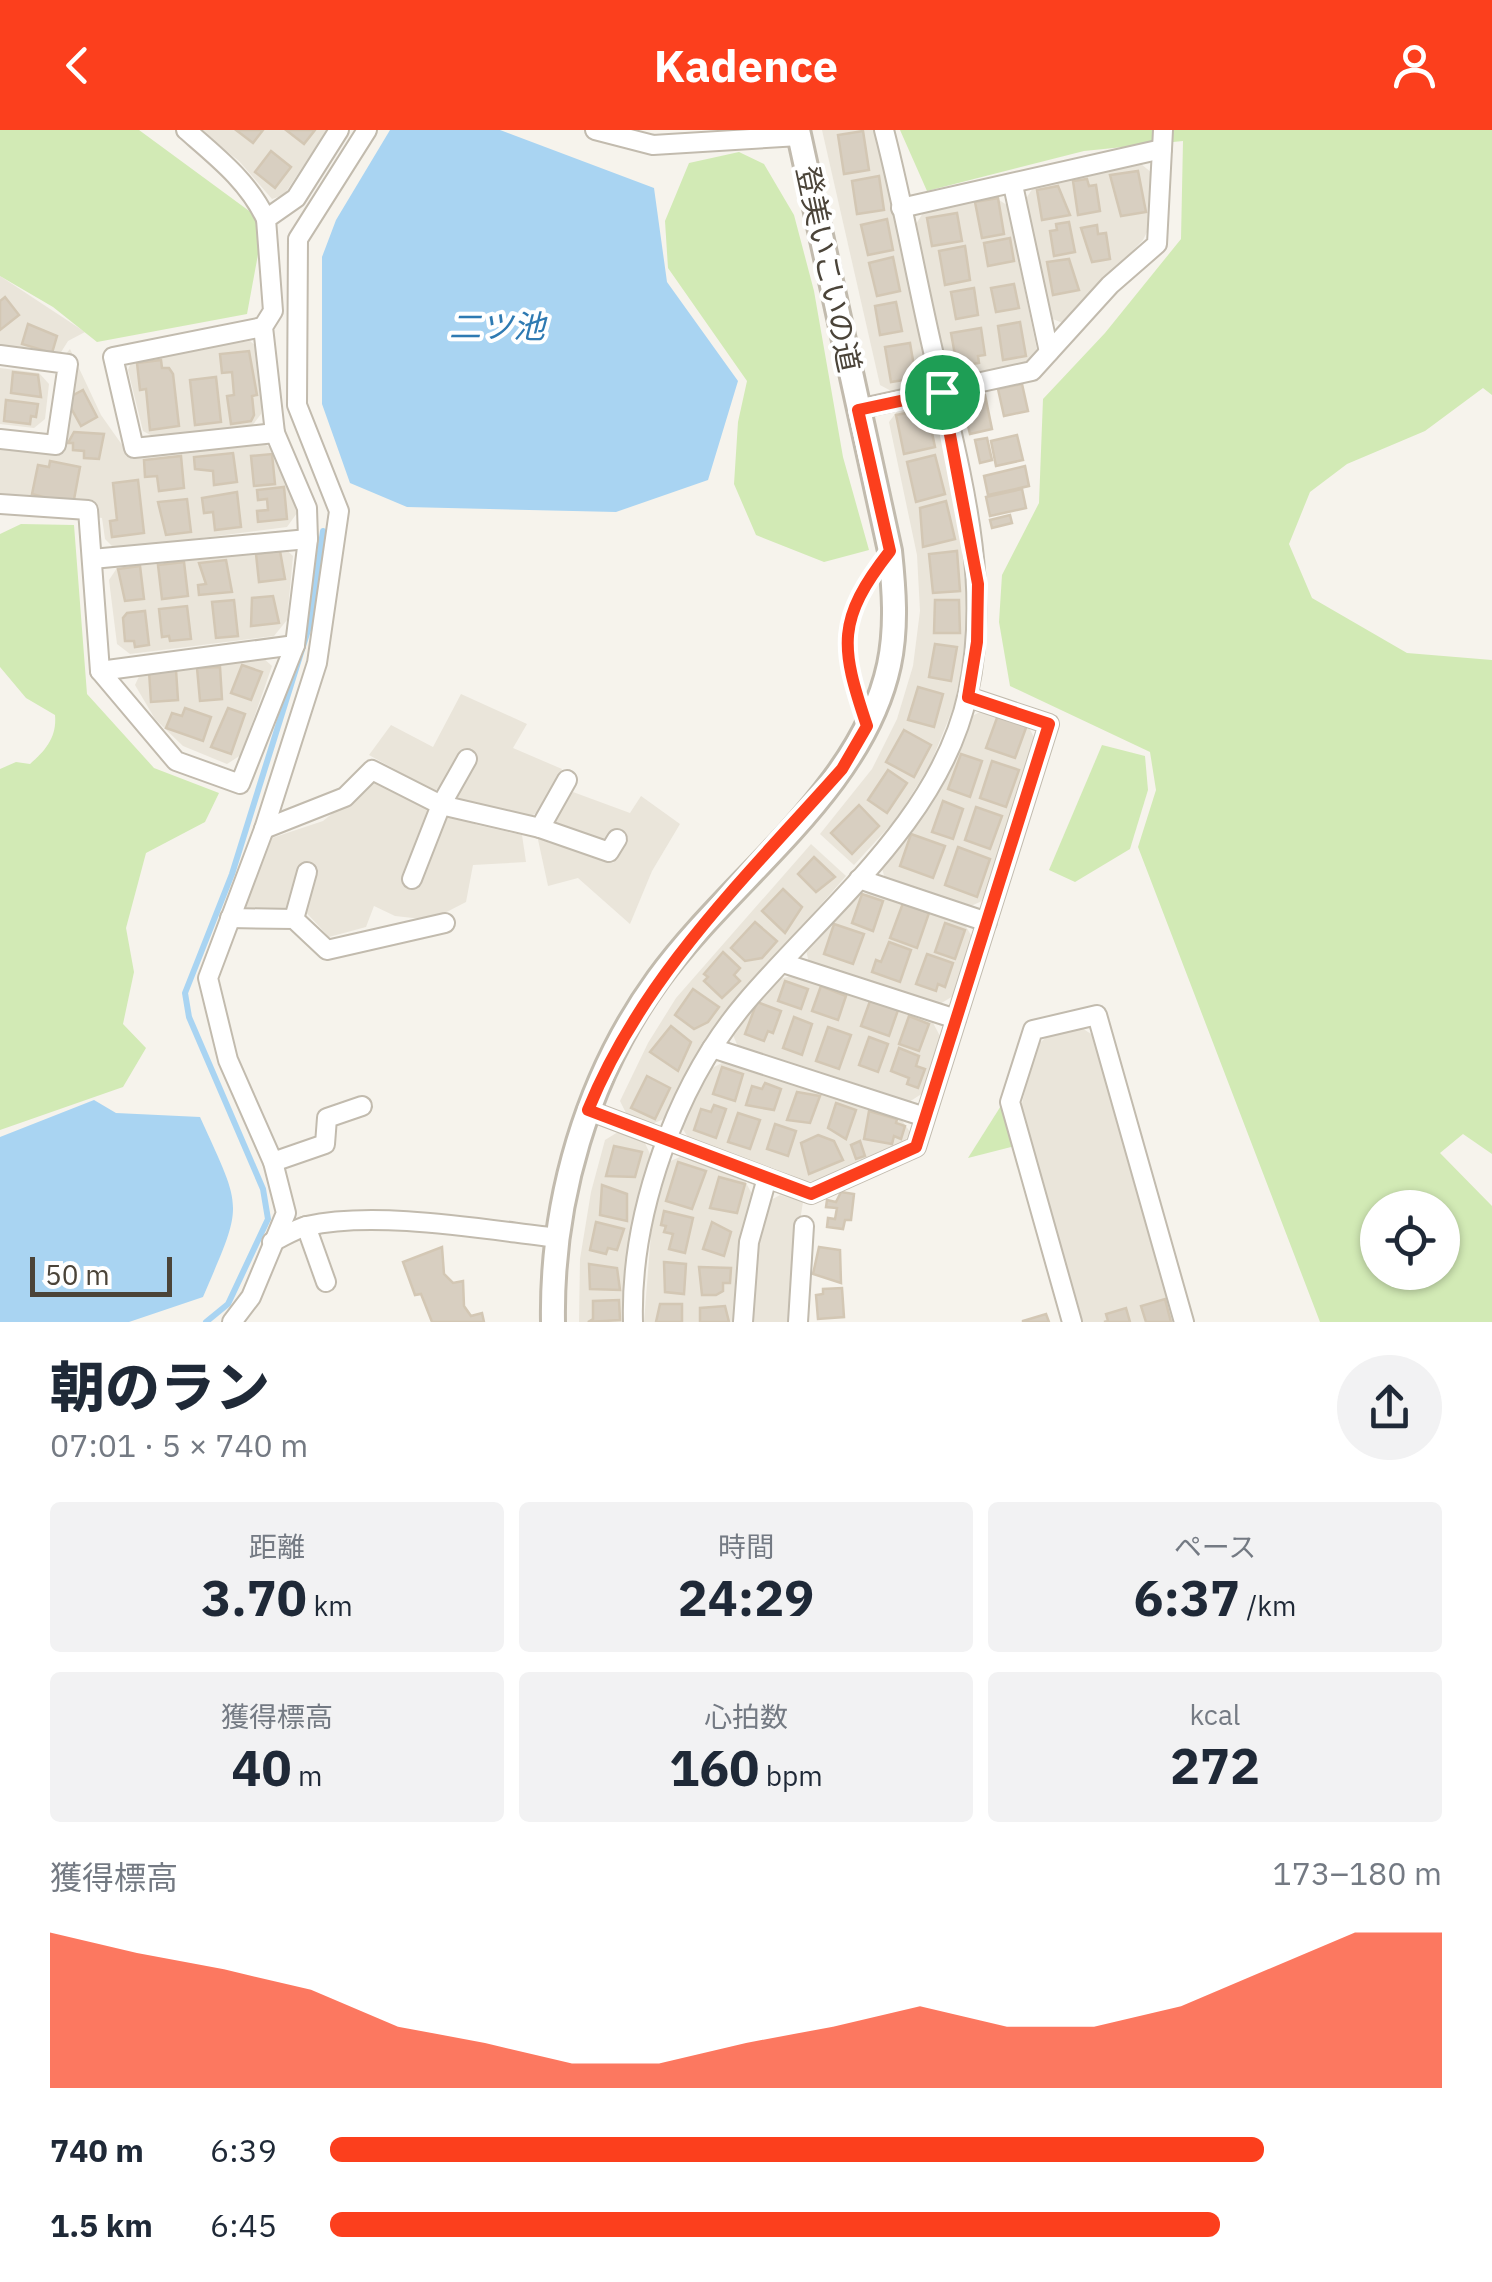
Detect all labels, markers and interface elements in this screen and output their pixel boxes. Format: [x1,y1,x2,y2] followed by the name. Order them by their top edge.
[654,36,838,94] text: Kadence
[50,38,105,93] icon: back
[1387,38,1442,93] icon: person
[789,162,870,375] street label: 登美いこいの道
[449,305,548,347] water label: 二ツ池
[900,350,985,435] pin
[915,365,970,420] icon: arrive
[1360,1190,1460,1290] map controls
[1360,1190,1460,1290] button: locate
[30,1252,172,1296] scale bar
[45,1256,110,1293] text: 50 m
[50,1351,270,1422] text: 朝のラン
[1337,1355,1442,1460] button: share
[50,1424,308,1466] text: 07:01 · 5 × 740 m
[249,1528,305,1565] text: 距離
[718,1528,774,1565] text: 時間
[1174,1528,1256,1565] text: ペース
[201,1565,307,1630] text: 3.70
[678,1565,814,1630] text: 24:29
[1133,1565,1240,1630] text: 6:37
[307,1587,353,1624] text: km
[1240,1587,1297,1624] text: /km
[1190,1696,1240,1733] text: kcal
[221,1698,333,1735] text: 獲得標高
[704,1698,788,1735] text: 心拍数
[1170,1733,1260,1798] text: 272
[231,1735,291,1800] text: 40
[669,1735,759,1800] text: 160
[291,1757,323,1794] text: m
[759,1757,823,1794] text: bpm
[1272,1852,1442,1894] text: 173–180 m
[50,1856,178,1898] text: 獲得標高
[50,2129,144,2171] text: 740 m
[210,2129,277,2171] text: 6:39
[50,2204,153,2246] text: 1.5 km
[210,2204,277,2246] text: 6:45

